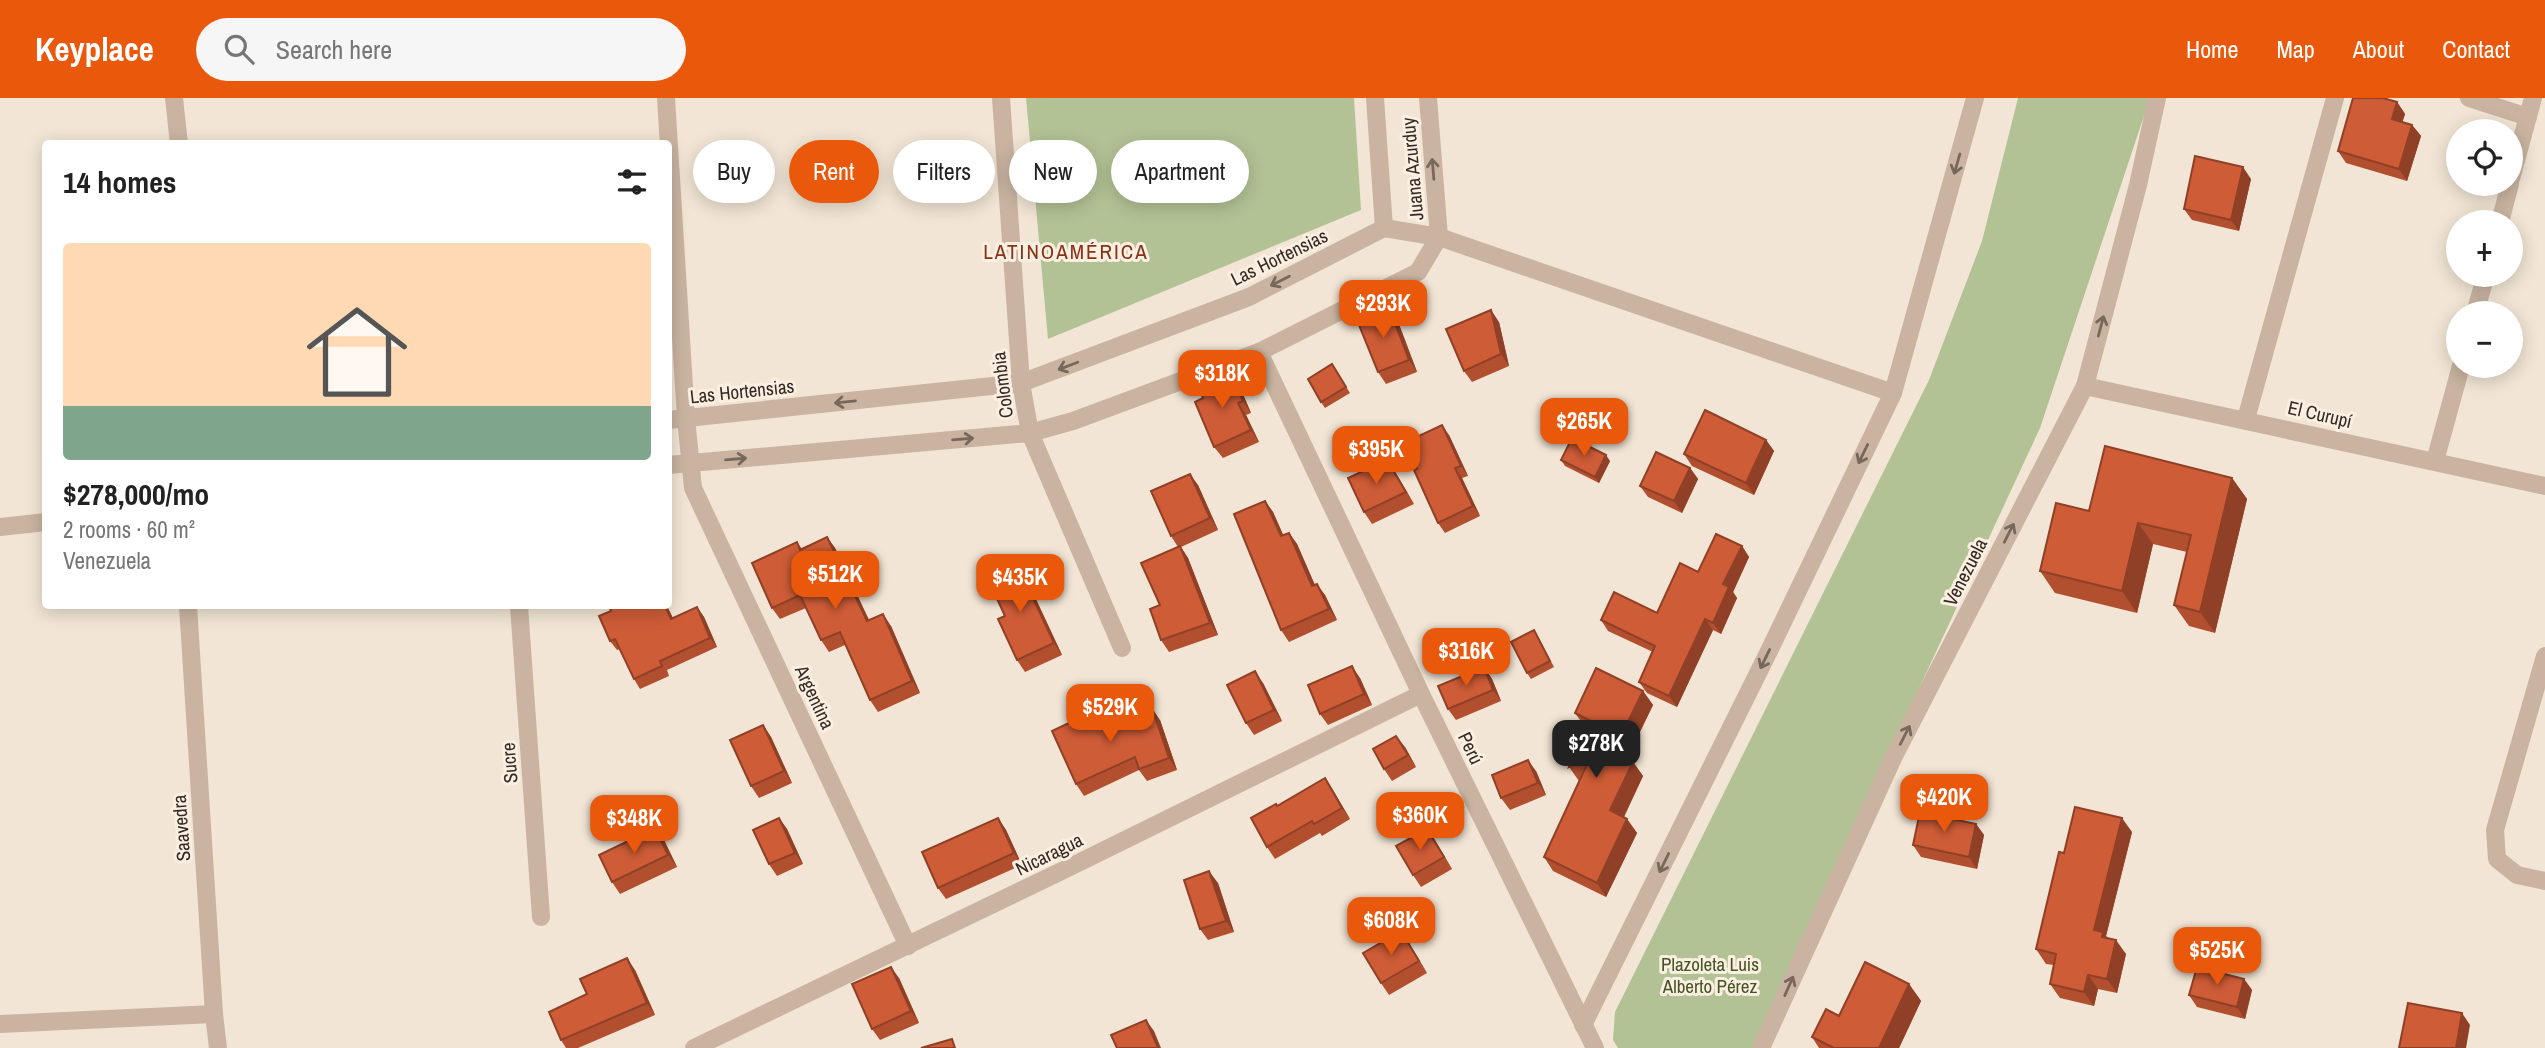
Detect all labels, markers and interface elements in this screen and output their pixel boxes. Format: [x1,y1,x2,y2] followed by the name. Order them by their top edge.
[196,18,686,81] search box
[35,27,154,71] text: Keyplace
[220,30,258,68] icon: search
[276,32,392,67] text: Search here
[2186,33,2238,65] text: Home
[2276,33,2315,65] text: Map
[2353,33,2404,65] text: About
[2442,33,2510,65] text: Contact
[1395,116,1429,221] street label: Juana Azurduy
[2446,119,2523,378] map controls
[2446,119,2523,196] button: locate
[693,140,775,203] chip: Buy
[789,140,879,203] chip: Rent
[893,140,995,203] chip: Filters
[1009,140,1097,203] chip: New
[1111,140,1249,203] chip: Apartment
[1950,152,1963,175] one-way arrow
[1426,158,1439,180] one-way arrow
[63,162,177,202] text: 14 homes
[613,163,651,201] icon: filters
[2446,210,2523,287] button: +
[1226,222,1332,292] street label: Las Hortensias
[983,237,1149,266] district label: LATINOAMÉRICA
[1270,275,1290,289] one-way arrow
[1334,280,1432,340] pin: $293K
[1355,287,1411,318] text: $293K
[294,289,420,415] icon: home
[2446,301,2523,378] button: −
[2095,315,2108,337] one-way arrow
[985,350,1019,420] street label: Colombia
[1173,350,1271,410] pin: $318K
[1194,357,1250,388] text: $318K
[1058,360,1080,373] one-way arrow
[689,373,796,409] street label: Las Hortensias
[2285,394,2355,434] street label: El Curupí
[834,395,857,408] one-way arrow
[1535,398,1633,458] pin: $265K
[1556,405,1612,436] text: $265K
[1327,426,1425,486] pin: $395K
[951,432,974,445] one-way arrow
[1348,433,1404,464] text: $395K
[1856,443,1870,464] one-way arrow
[725,452,747,465] one-way arrow
[63,474,209,514] text: $278,000/mo
[63,514,195,545] text: 2 rooms · 60 m²
[2003,523,2016,544] one-way arrow
[1937,533,1993,610] street label: Venezuela
[63,545,151,576] text: Venezuela
[786,552,884,611] pin: $512K
[971,554,1069,614] pin: $435K
[807,558,863,589] text: $512K
[992,561,1048,592] text: $435K
[1417,628,1515,688] pin: $316K
[1438,635,1494,666] text: $316K
[1758,648,1772,669] one-way arrow
[789,660,841,733] street label: Argentina
[1061,684,1159,744] pin: $529K
[1082,691,1138,722] text: $529K
[1547,720,1645,780] pin: $278K
[1898,725,1912,746] one-way arrow
[1568,727,1624,758] text: $278K
[1452,728,1490,768] street label: Perú
[495,742,523,784] street label: Sucre
[1895,774,1993,834] pin: $420K
[1916,781,1972,812] text: $420K
[1371,792,1469,852] pin: $360K
[166,794,196,862] street label: Saavedra
[585,796,683,855] pin: $348K
[1392,799,1448,830] text: $360K
[606,802,662,833] text: $348K
[1011,826,1087,881] street label: Nicaragua
[1657,852,1671,873] one-way arrow
[1342,898,1440,957] pin: $608K
[1363,904,1419,935] text: $608K
[2168,928,2266,987] pin: $525K
[2189,934,2245,965] text: $525K
[1661,951,1759,999] park label: Plazoleta Luis Alberto Pérez
[1783,976,1796,997] one-way arrow

